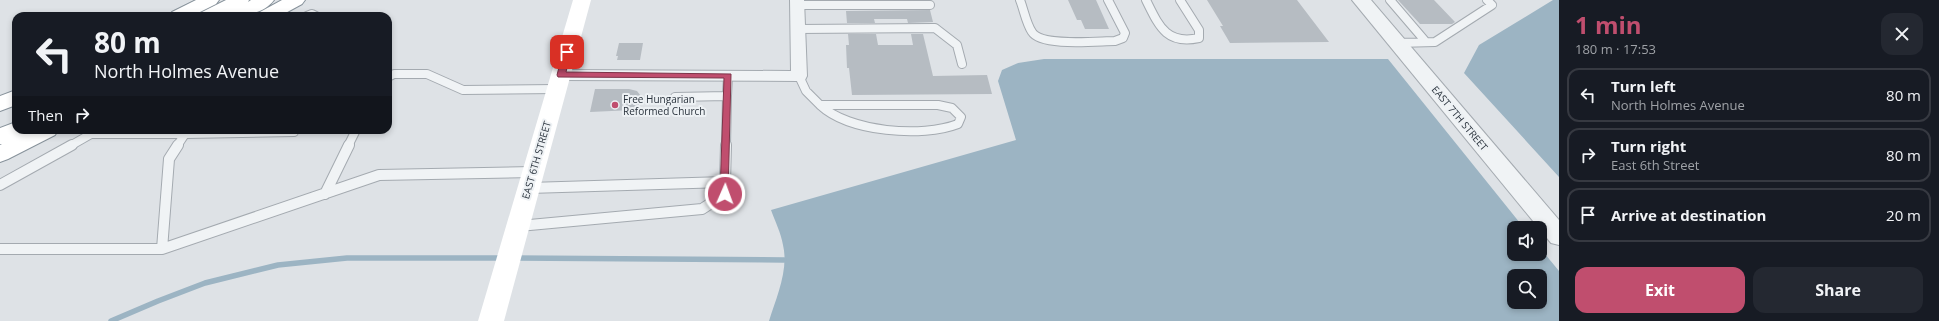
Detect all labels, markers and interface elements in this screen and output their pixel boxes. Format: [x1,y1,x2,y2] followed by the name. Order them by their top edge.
[1575,8,1642,41] text: 1 min
[1881,13,1923,55] button: close
[94,23,161,61] text: 80 m
[28,28,80,80] icon: left
[550,35,584,69] pin
[1575,40,1656,58] text: 180 m · 17:53
[556,41,578,63] icon: arrive
[94,59,279,83] text: North Holmes Avenue
[1611,76,1676,96] text: Turn left
[1429,83,1492,154] street label: EAST 7TH STREET
[1577,84,1599,106] icon: left
[1886,85,1921,105] text: 80 m
[623,92,705,118] place label: Free Hungarian Reformed Church
[1611,96,1745,114] text: North Holmes Avenue
[610,100,620,110] marker: Free Hungarian Reformed Church
[71,104,93,126] icon: right
[28,105,63,125] text: Then
[518,119,554,201] street label: EAST 6TH STREET
[1611,136,1686,156] text: Turn right
[1577,144,1599,166] icon: right
[1886,145,1921,165] text: 80 m
[1611,156,1699,174] text: East 6th Street
[704,173,746,215] position arrow
[1577,204,1599,226] icon: arrive
[1611,205,1766,225] text: Arrive at destination
[1886,205,1921,225] text: 20 m
[1507,221,1547,309] map controls
[1507,221,1547,261] button: sound
[1575,267,1745,313] button: Exit
[1753,267,1923,313] button: Share
[1507,269,1547,309] button: search

